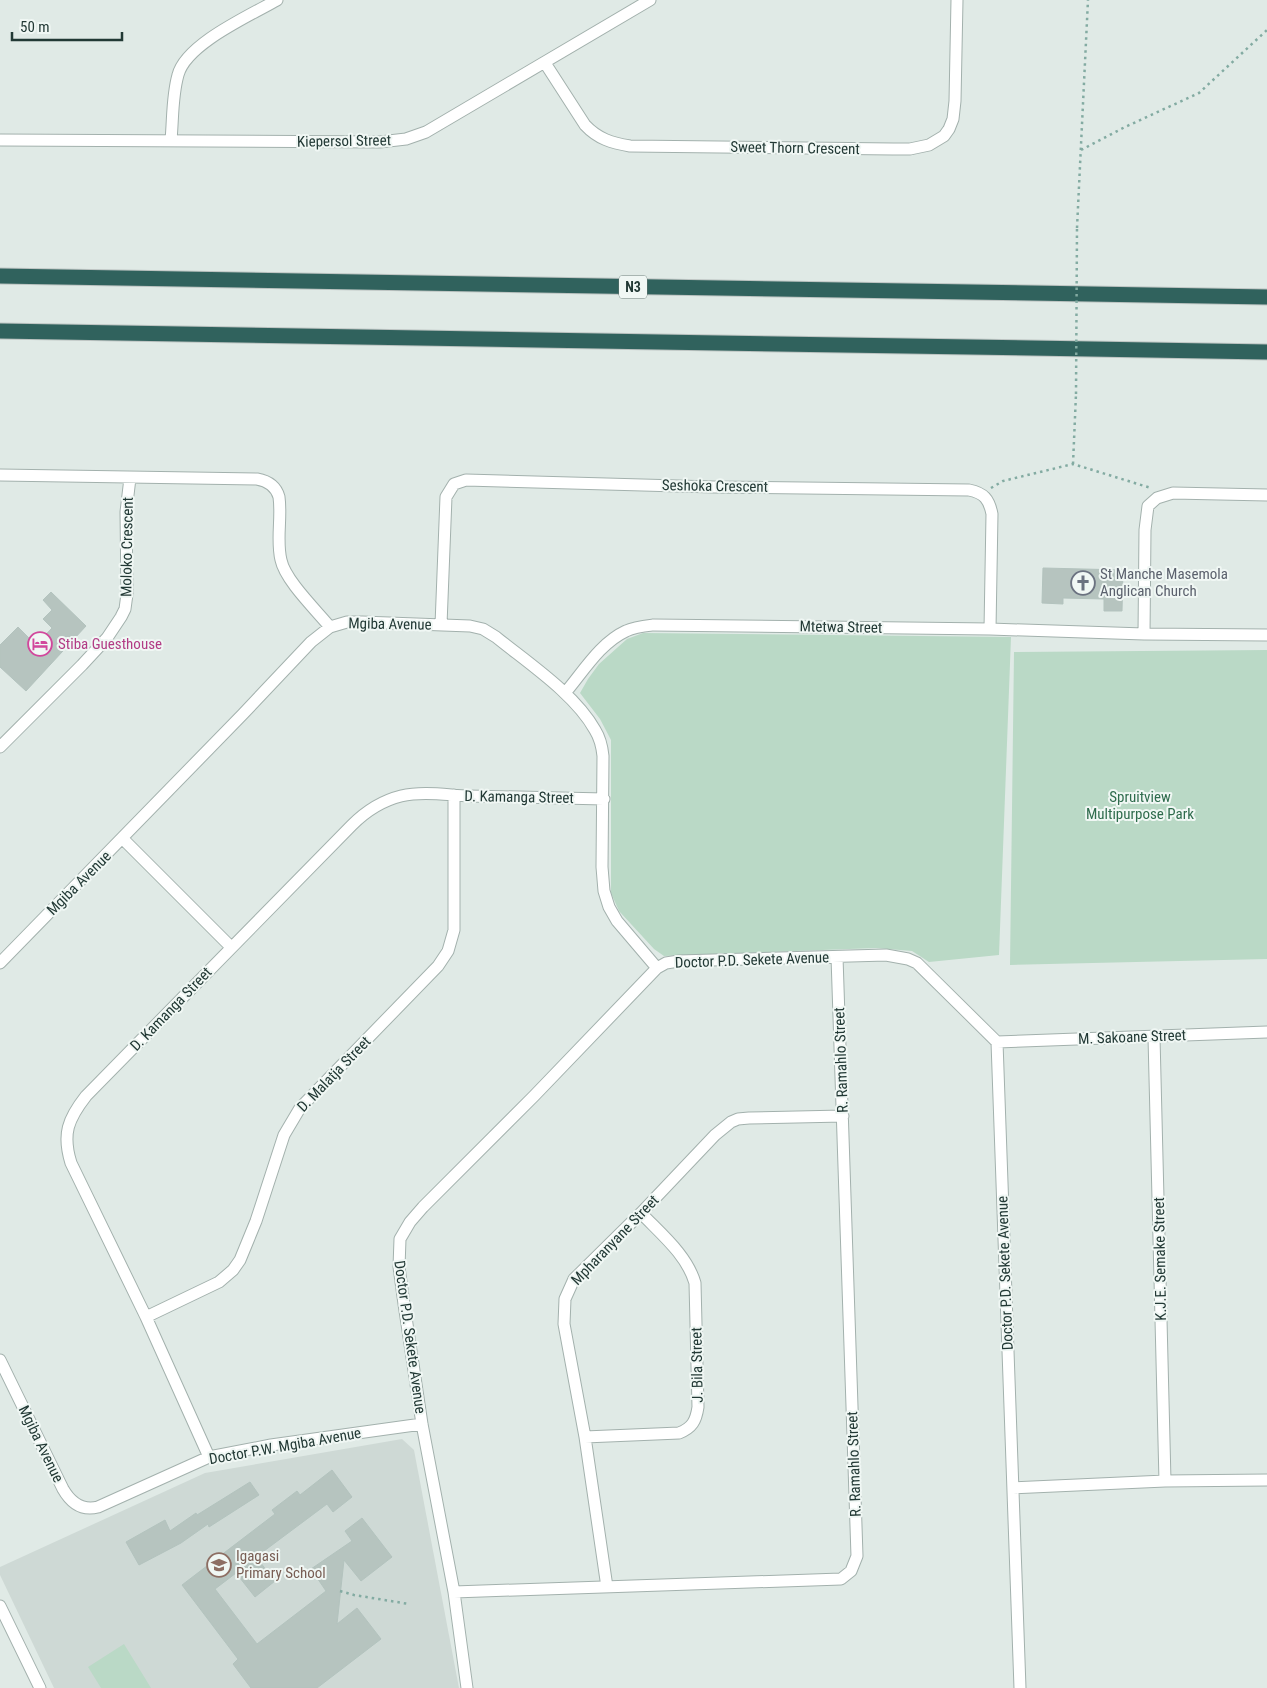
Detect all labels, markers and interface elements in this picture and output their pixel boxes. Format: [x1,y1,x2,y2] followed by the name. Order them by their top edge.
[12,10,122,42] scale bar
[20,18,50,36] text: 50 m
[297,131,391,151] street label: Kiepersol Street
[730,138,860,158] street label: Sweet Thorn Crescent
[619,276,647,298] road number: N3
[662,476,768,496] street label: Seshoka Crescent
[117,497,137,597] street label: Moloko Crescent
[1100,565,1228,600] place label: St Manche Masemola Anglican Church
[1070,570,1096,596] church icon: St Manche Masemola Anglican Church
[348,614,432,634] street label: Mgiba Avenue
[799,617,883,637] street label: Mtetwa Street
[27,631,53,657] hotel icon: Stiba Guesthouse
[58,635,162,653] place label: Stiba Guesthouse
[464,787,574,807] street label: D. Kamanga Street
[1086,788,1194,823] park label: Spruitview Multipurpose Park
[43,847,115,919] street label: Mgiba Avenue
[674,948,830,972] street label: Doctor P.D. Sekete Avenue
[126,963,216,1055] street label: D. Kamanga Street
[830,1007,852,1113] street label: R. Ramahlo Street
[1078,1026,1186,1048] street label: M. Sakoane Street
[294,1033,374,1115] street label: D. Malatja Street
[568,1191,662,1289] street label: Mpharanyane Street
[993,1195,1017,1351] street label: Doctor P.D. Sekete Avenue
[1150,1197,1170,1321] street label: K.J.E. Semake Street
[390,1259,430,1415] street label: Doctor P.D. Sekete Avenue
[687,1327,707,1403] street label: J. Bila Street
[15,1403,67,1485] street label: Mgiba Avenue
[843,1411,865,1517] street label: R. Ramahlo Street
[208,1424,362,1468] street label: Doctor P.W. Mgiba Avenue
[236,1547,326,1582] place label: Igagasi Primary School
[206,1552,232,1578] school or university icon: Igagasi Primary School

